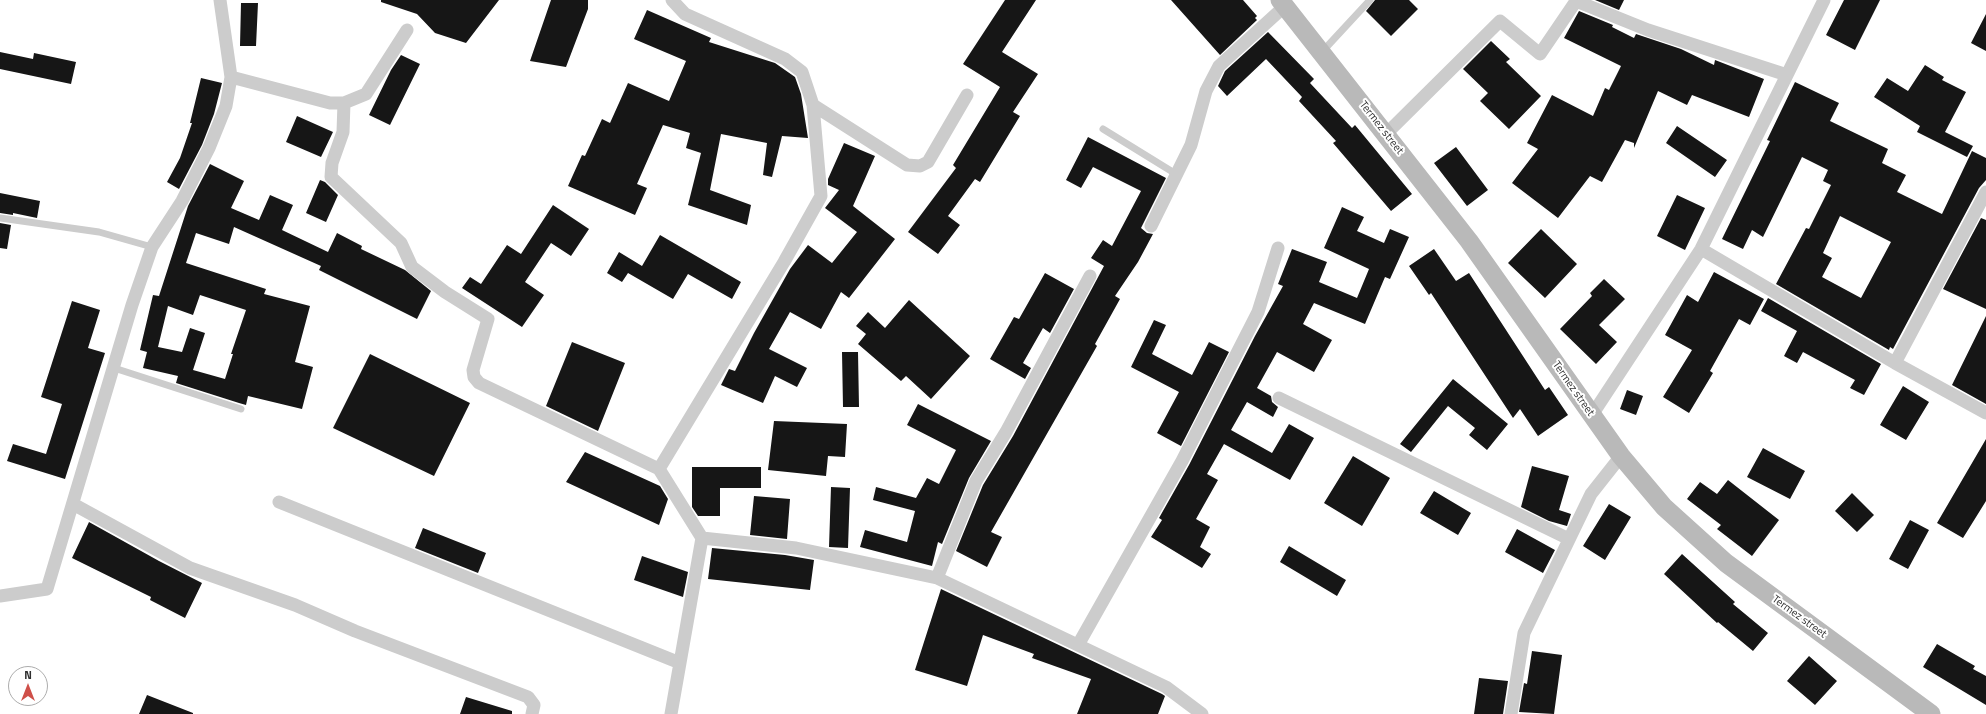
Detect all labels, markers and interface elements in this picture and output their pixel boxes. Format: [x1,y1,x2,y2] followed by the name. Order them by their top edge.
[1356,99,1406,157] street label: Termez street
[1549,359,1597,419] street label: Termez street
[1769,593,1829,641] street label: Termez street
[8,666,48,706] north arrow
[24,667,32,683] text: N

